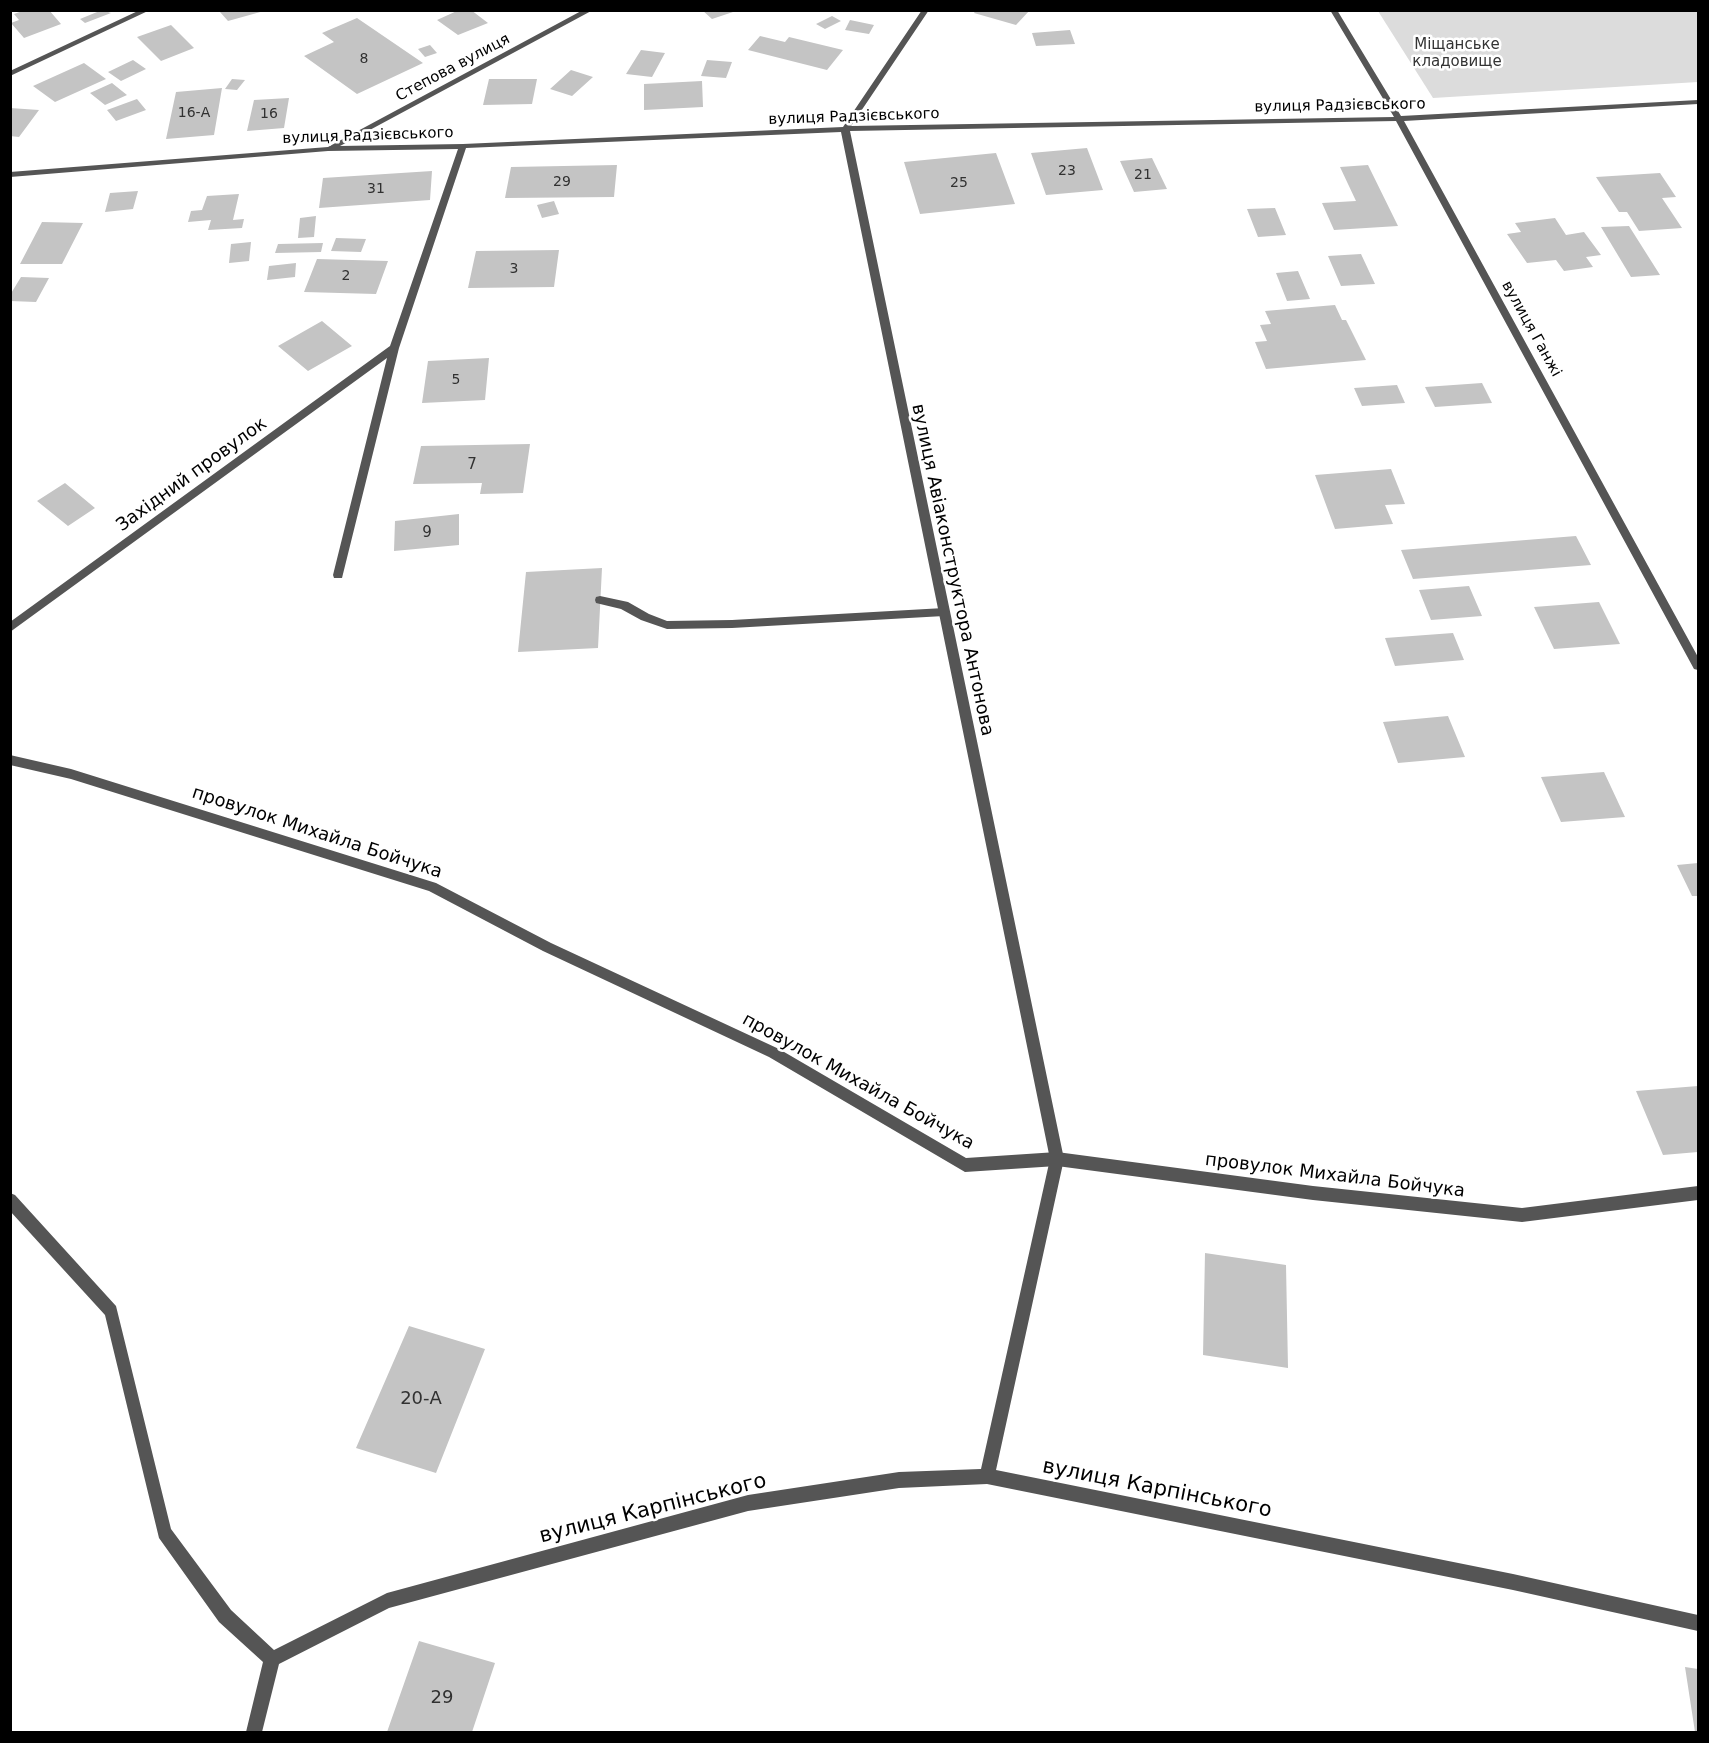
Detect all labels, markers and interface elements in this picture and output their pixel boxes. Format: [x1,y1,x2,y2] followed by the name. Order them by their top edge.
[393,30,513,106] street label: Степова вулиця
[1412,36,1502,71] park label: Міщанське кладовище
[360,51,368,67] house number: 8
[1254,96,1426,116] street label: вулиця Радзієвського
[178,105,210,121] house number: 16-А
[768,105,940,129] street label: вулиця Радзієвського
[260,106,278,122] house number: 16
[282,124,454,148] street label: вулиця Радзієвського
[1058,163,1076,179] house number: 23
[1134,167,1152,183] house number: 21
[553,174,571,190] house number: 29
[950,175,968,191] house number: 25
[367,181,385,197] house number: 31
[510,261,518,277] house number: 3
[342,268,350,284] house number: 2
[1497,278,1565,380] street label: вулиця Ганжі
[452,372,460,388] house number: 5
[906,402,998,738] street label: вулиця Авіаконструктора Антонова
[113,413,271,537] street label: Західний провулок
[467,456,477,474] house number: 7
[422,524,432,542] house number: 9
[189,782,445,884] street label: провулок Михайла Бойчука
[738,1009,978,1155] street label: провулок Михайла Бойчука
[1204,1149,1466,1203] street label: провулок Михайла Бойчука
[400,1388,442,1410] house number: 20-А
[1040,1454,1274,1524] street label: вулиця Карпінського
[537,1469,769,1549] street label: вулиця Карпінського
[431,1687,453,1709] house number: 29

